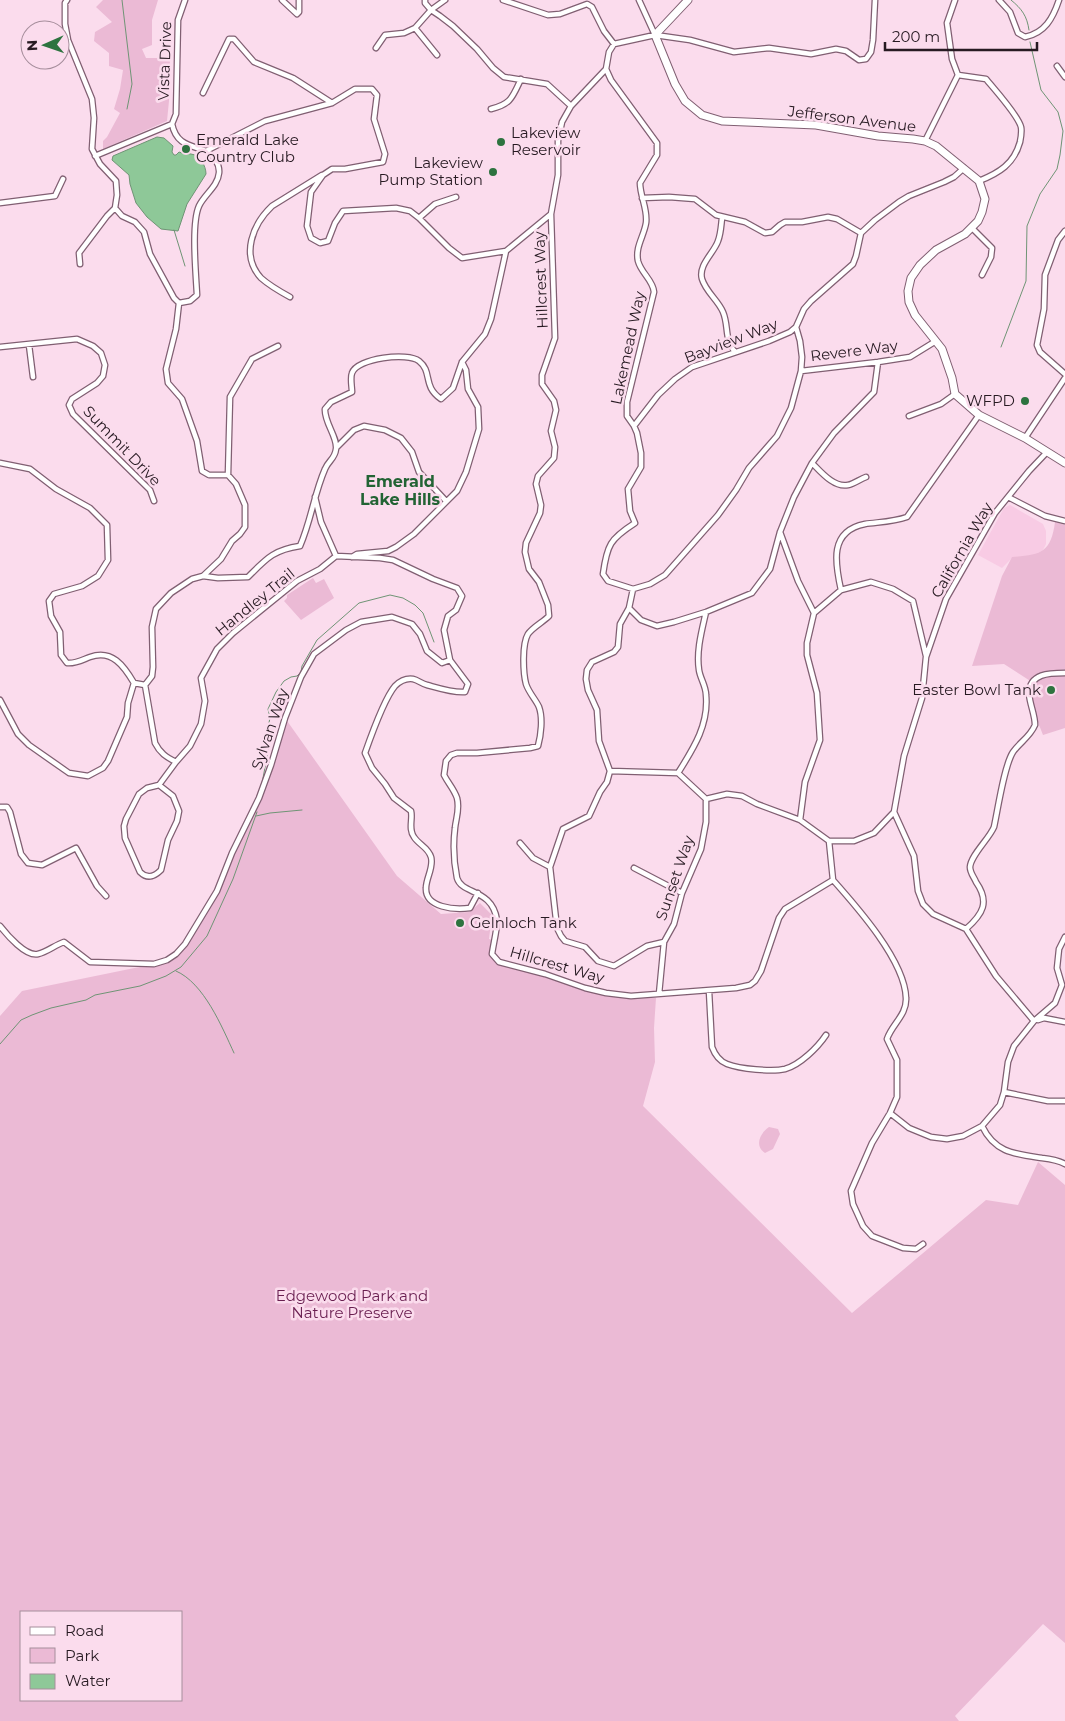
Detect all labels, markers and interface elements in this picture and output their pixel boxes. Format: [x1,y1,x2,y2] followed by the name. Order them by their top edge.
[20,20,70,70] north arrow
[885,20,1038,52] scale bar
[154,21,175,101] street label: Vista Drive
[892,27,940,46] text: 200 m
[23,39,41,51] text: N
[786,101,917,136] street label: Jefferson Avenue
[511,123,581,159] place label: Lakeview Reservoir
[196,130,299,166] place label: Emerald Lake Country Club
[495,136,507,148] marker: Lakeview Reservoir
[180,143,192,155] marker: Emerald Lake Country Club
[379,153,484,189] place label: Lakeview Pump Station
[487,166,499,178] marker: Lakeview Pump Station
[529,230,552,329] street label: Hillcrest Way
[606,289,649,406] street label: Lakemead Way
[681,314,781,367] street label: Bayview Way
[809,336,900,365] street label: Revere Way
[966,391,1015,410] place label: WFPD
[1019,395,1031,407] marker: WFPD
[79,402,165,490] street label: Summit Drive
[360,472,441,509] district label: Emerald Lake Hills
[927,498,997,601] street label: California Way
[211,564,298,640] street label: Handley Trail
[912,680,1041,699] place label: Easter Bowl Tank
[1045,684,1057,696] marker: Easter Bowl Tank
[247,685,293,772] street label: Sylvan Way
[651,832,698,923] street label: Sunset Way
[470,913,577,932] place label: Gelnloch Tank
[454,917,466,929] marker: Gelnloch Tank
[508,942,607,987] street label: Hillcrest Way
[276,1286,428,1322] park label: Edgewood Park and Nature Preserve
[20,1611,182,1701] legend
[65,1621,104,1640] text: Road
[65,1646,99,1665] text: Park
[65,1671,111,1690] text: Water

